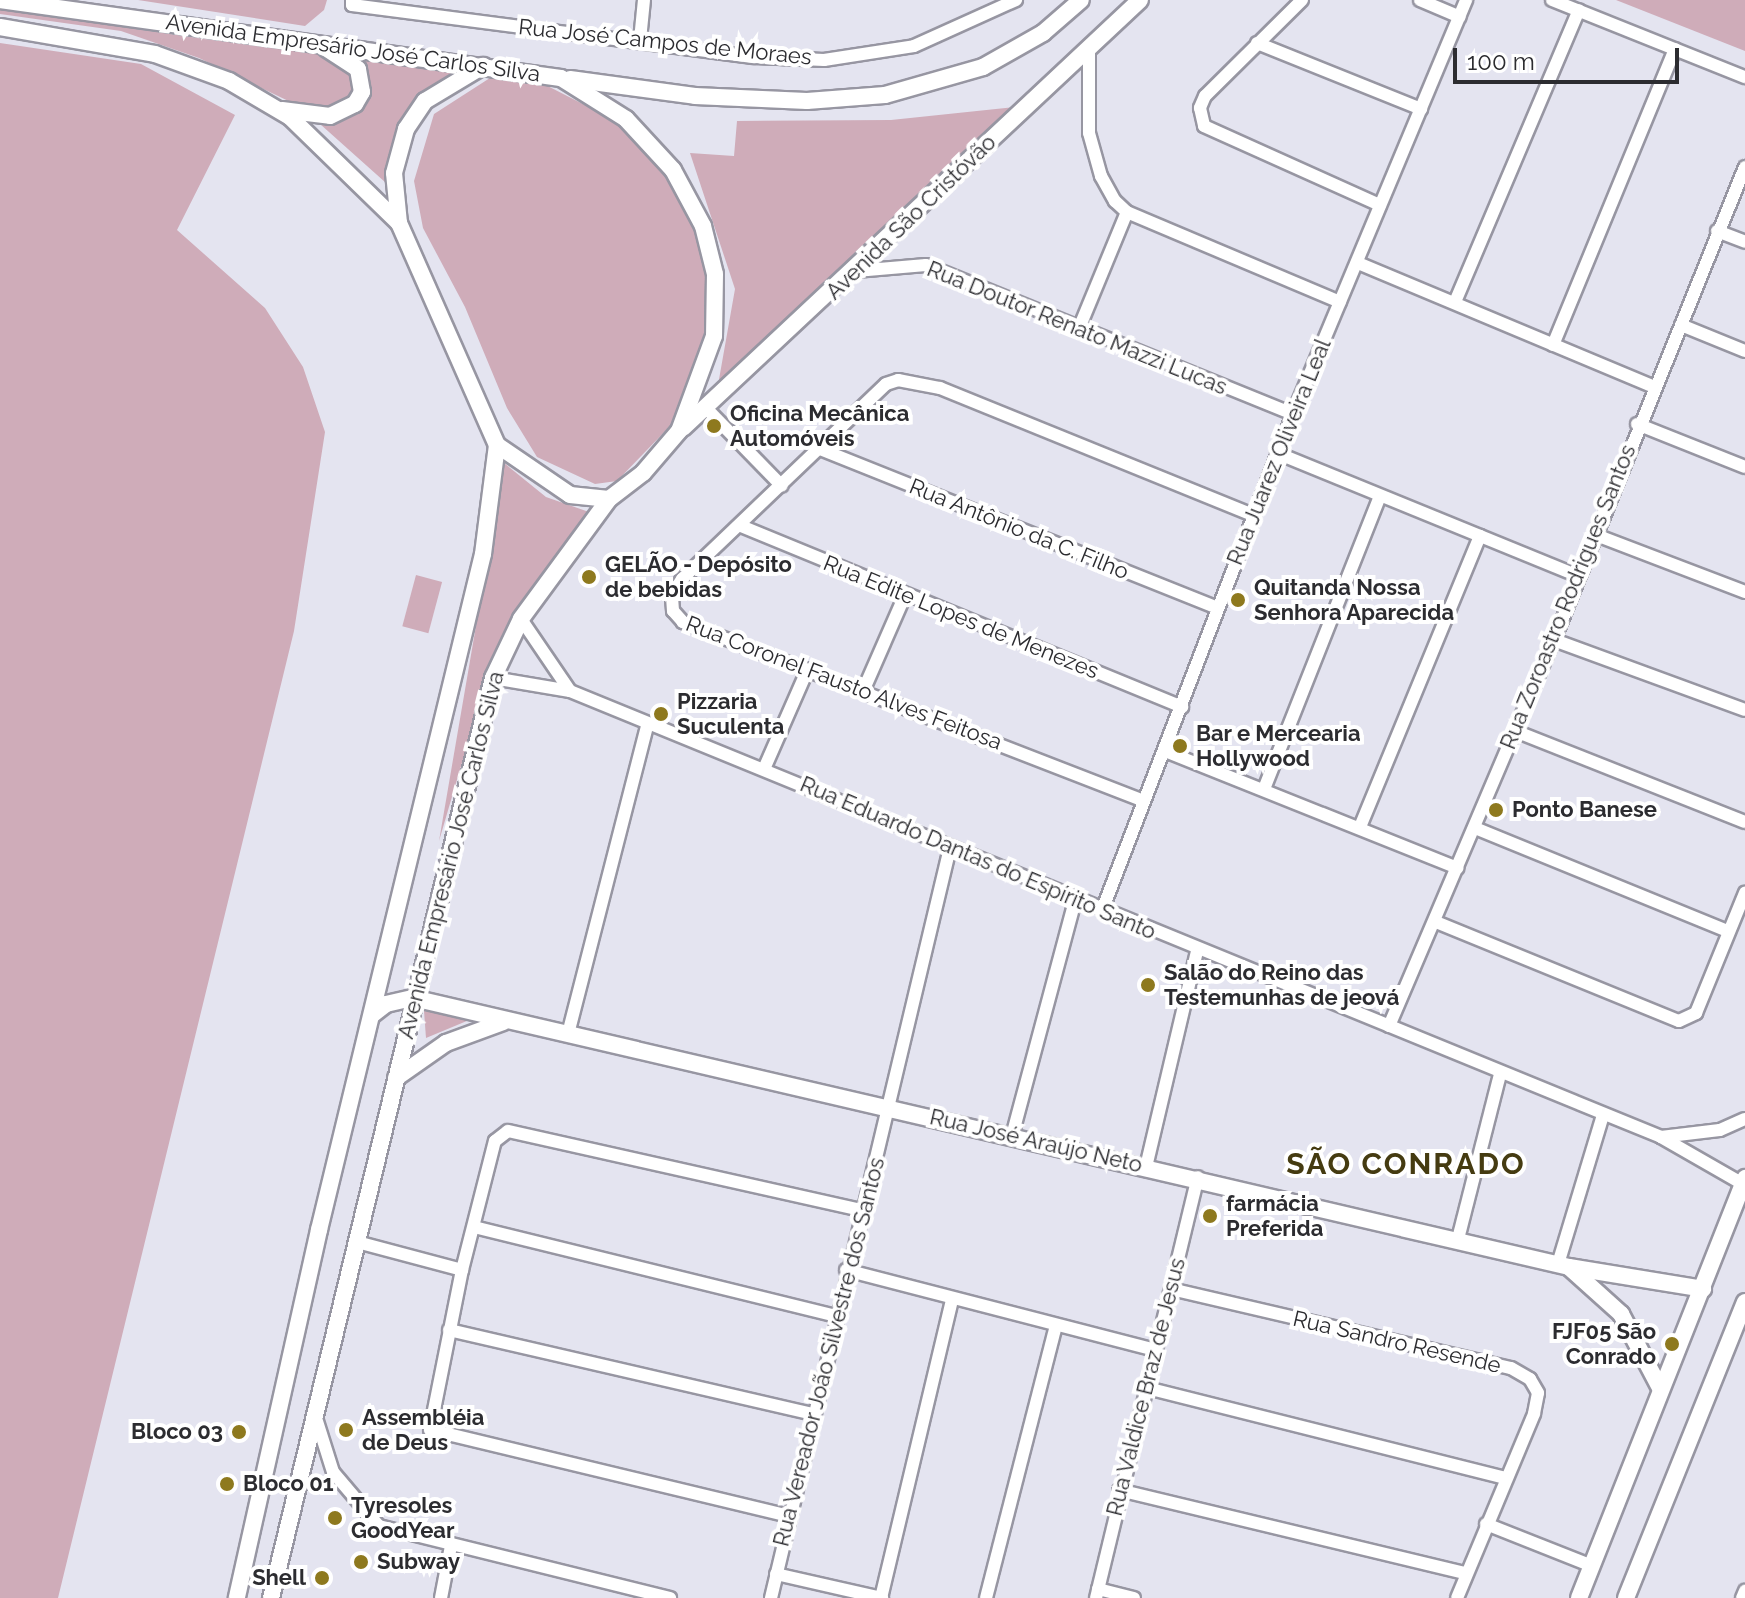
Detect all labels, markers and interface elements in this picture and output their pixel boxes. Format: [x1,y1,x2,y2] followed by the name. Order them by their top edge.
[164,9,542,87] street label: Avenida Empresário José Carlos Silva
[517,13,813,71] street label: Rua José Campos de Moraes
[1457,32,1683,82] scale bar
[1467,47,1535,76] text: 100 m
[821,129,1001,305] street label: Avenida São Cristóvão
[923,256,1231,400] street label: Rua Doutor Renato Mazzi Lucas
[1221,335,1337,569] street label: Rua Juarez Oliveira Leal
[730,400,909,452] place label: Oficina Mecânica Automóveis
[705,417,723,435] marker: Oficina Mecânica Automóveis
[1495,441,1641,753] street label: Rua Zoroastro Rodrigues Santos
[905,473,1133,585] street label: Rua Antônio da C. Filho
[820,550,1102,684] street label: Rua Edite Lopes de Menezes
[605,551,792,602] place label: GELÃO - Depósito de bebidas
[580,568,598,586] marker: GELÃO - Depósito de bebidas
[1254,574,1455,626] place label: Quitanda Nossa Senhora Aparecida
[1229,591,1247,609] marker: Quitanda Nossa Senhora Aparecida
[682,610,1006,756] street label: Rua Coronel Fausto Alves Feitosa
[392,668,510,1042] street label: Avenida Empresário José Carlos Silva
[677,688,784,740] place label: Pizzaria Suculenta
[652,705,670,723] marker: Pizzaria Suculenta
[1196,720,1361,772] place label: Bar e Mercearia Hollywood
[1171,737,1189,755] marker: Bar e Mercearia Hollywood
[796,771,1160,945] street label: Rua Eduardo Dantas do Espírito Santo
[1512,797,1657,823] place label: Ponto Banese
[1487,801,1505,819] marker: Ponto Banese
[1164,959,1399,1010] place label: Salão do Reino das Testemunhas de jeová
[1139,976,1157,994] marker: Salão do Reino das Testemunhas de jeová
[927,1104,1145,1178] street label: Rua José Araújo Neto
[1286,1146,1526,1182] district label: SÃO CONRADO
[768,1154,890,1550] street label: Rua Vereador João Silvestre dos Santos
[1226,1190,1323,1242] place label: farmácia Preferida
[1201,1207,1219,1225] marker: farmácia Preferida
[1101,1255,1191,1519] street label: Rua Valdice Braz de Jesus
[1290,1305,1504,1379] street label: Rua Sandro Resende
[1552,1318,1656,1370] place label: FJF05 São Conrado
[1663,1335,1681,1353] marker: FJF05 São Conrado
[362,1404,484,1456] place label: Assembléia de Deus
[131,1419,223,1445] place label: Bloco 03
[337,1421,355,1439] marker: Assembléia de Deus
[230,1423,248,1441] marker: Bloco 03
[243,1471,334,1497] place label: Bloco 01
[218,1475,236,1493] marker: Bloco 01
[351,1492,454,1544] place label: Tyresoles GoodYear
[326,1509,344,1527] marker: Tyresoles GoodYear
[377,1549,460,1575] place label: Subway
[352,1553,370,1571] marker: Subway
[252,1565,306,1591] place label: Shell
[313,1569,331,1587] marker: Shell

